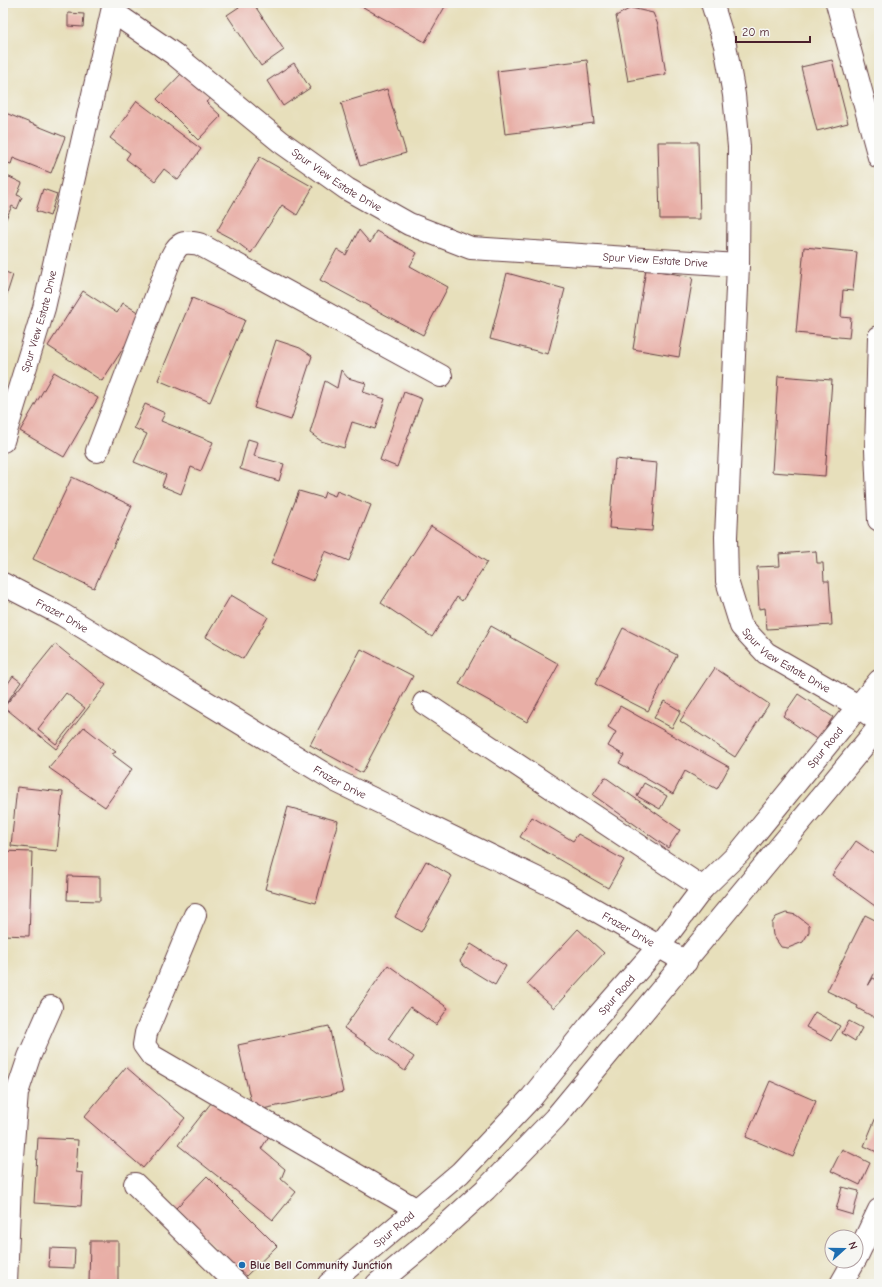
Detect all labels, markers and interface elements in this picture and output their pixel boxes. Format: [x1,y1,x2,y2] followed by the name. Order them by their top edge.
[736,18,810,44] scale bar
[742,25,770,39] text: 20 m
[289,146,384,215] street label: Spur View Estate Drive
[602,250,709,270] street label: Spur View Estate Drive
[19,269,60,374] street label: Spur View Estate Drive
[34,596,91,636] street label: Frazer Drive
[739,626,833,696] street label: Spur View Estate Drive
[805,724,846,771] street label: Spur Road
[311,763,369,802] street label: Frazer Drive
[600,909,657,950] street label: Frazer Drive
[596,972,638,1018] street label: Spur Road
[371,1208,417,1250] street label: Spur Road
[824,1229,864,1269] north arrow
[846,1240,860,1251] text: N
[250,1259,392,1272] place label: Blue Bell Community Junction
[237,1260,247,1270] marker: Blue Bell Community Junction

